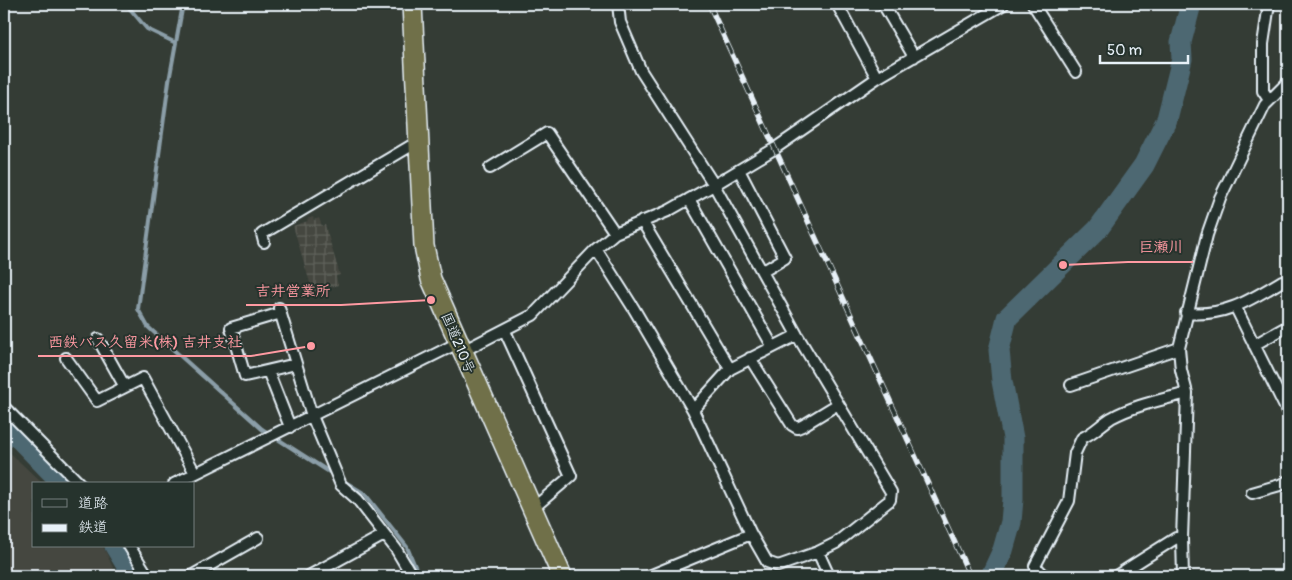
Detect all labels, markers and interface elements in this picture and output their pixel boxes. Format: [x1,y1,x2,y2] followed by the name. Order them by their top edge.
[1100,32,1187,64] scale bar
[1107,41,1142,60] text: 50 m
[1128,232,1193,262] callout: 巨瀬川
[1138,238,1184,257] text: 巨瀬川
[246,275,341,305] callout: 吉井営業所
[255,282,331,301] text: 吉井営業所
[438,310,478,376] street label: 国道210号
[38,326,251,356] callout: 西鉄バス久留米(株) 吉井支社
[48,333,242,352] text: 西鉄バス久留米(株) 吉井支社
[32,482,195,548] legend
[78,494,108,513] text: 道路
[78,518,108,537] text: 鉄道

